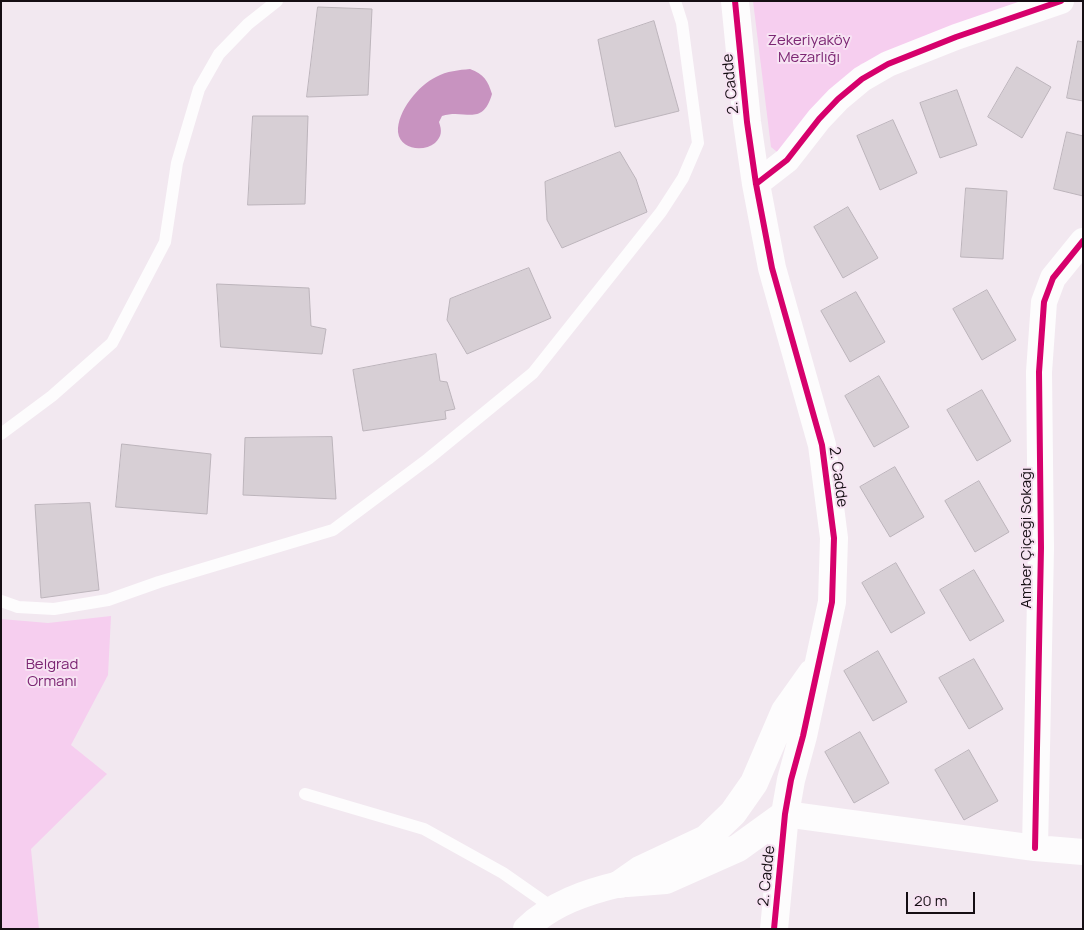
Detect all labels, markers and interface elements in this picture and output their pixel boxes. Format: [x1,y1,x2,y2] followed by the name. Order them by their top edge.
[768,32,850,67] park label: Zekeriyaköy Mezarlığı
[719,53,743,115] street label: 2. Cadde
[825,446,851,508] street label: 2. Cadde
[1018,467,1036,609] street label: Amber Çiçeği Sokağı
[26,656,78,691] park label: Belgrad Ormanı
[755,845,779,907] street label: 2. Cadde
[909,882,978,914] scale bar
[914,890,947,911] text: 20 m

